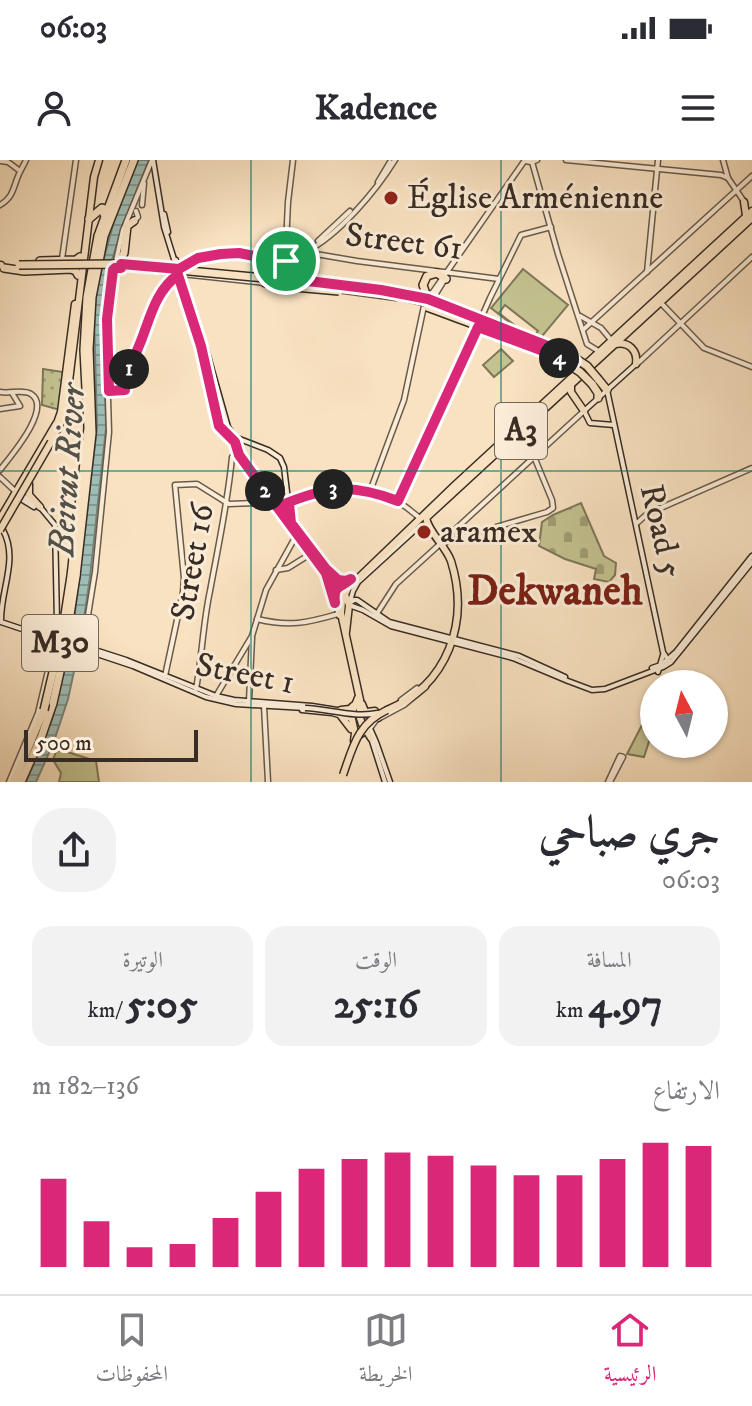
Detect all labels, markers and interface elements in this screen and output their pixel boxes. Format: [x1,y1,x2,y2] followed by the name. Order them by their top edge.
[40,10,107,47] text: 06:03
[32,86,76,130] icon: person
[315,86,437,131] text: Kadence
[676,86,720,130] icon: menu
[407,177,663,219] place label: Église Arménienne
[382,189,400,207] marker: Église Arménienne
[343,214,465,270] street label: Street 61
[252,227,320,295] pin
[264,239,308,283] icon: arrive
[539,338,579,378] pin: 4
[553,344,565,371] text: 4
[109,349,149,389] pin: 1
[125,355,133,382] text: 1
[39,379,97,559] water label: Beirut River
[495,403,547,459] road number: A3
[313,469,353,509] pin: 3
[245,471,285,511] pin: 2
[329,475,337,502] text: 3
[260,477,270,504] text: 2
[630,480,692,582] street label: Road 5
[162,499,224,624] street label: Street 16
[440,511,538,553] place label: aramex
[415,523,433,541] marker: aramex
[467,566,644,618] district label: Dekwaneh
[22,615,98,671] road number: M30
[192,644,298,704] street label: Street 1
[640,670,728,758] north arrow
[640,670,728,758] map controls
[24,726,198,762] scale bar
[36,730,92,757] text: 500 m
[539,806,720,861] text: جري صباحي
[32,808,116,892] button: share
[662,864,720,897] text: 06:03
[122,947,163,974] text: الوتيرة
[355,947,397,974] text: الوقت
[587,947,632,974] text: المسافة
[126,981,198,1031] text: 5:05
[333,981,419,1031] text: 25:16
[588,981,663,1031] text: 4.97
[88,997,126,1024] text: /km
[556,997,588,1024] text: km
[32,1070,139,1103] text: 136–182 m
[653,1075,720,1108] text: الارتفاع
[96,1308,168,1395] tab: المحفوظات
[359,1308,413,1395] tab: الخريطة
[604,1308,656,1395] tab: الرئيسية

